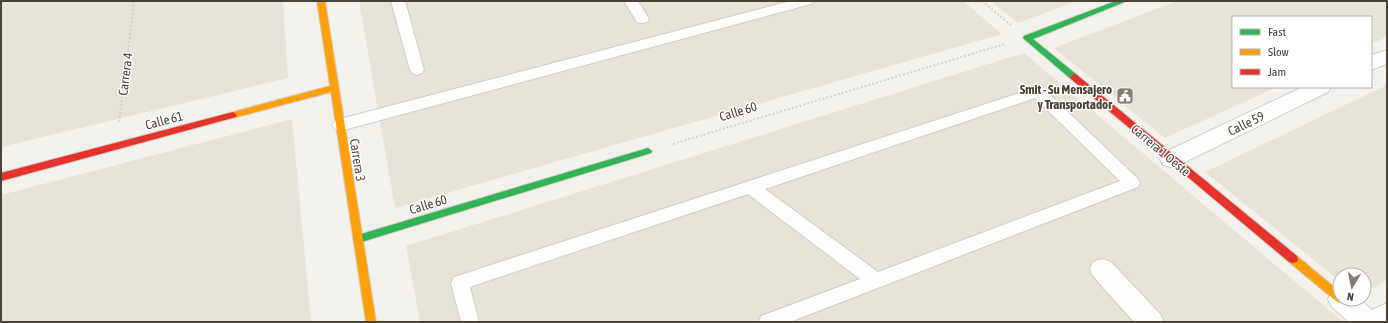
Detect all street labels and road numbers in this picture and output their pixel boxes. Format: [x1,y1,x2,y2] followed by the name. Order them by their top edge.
[115,52,136,96] street label: Carrera 4
[718,99,759,124] street label: Calle 60
[144,108,185,133] street label: Calle 61
[1226,108,1267,139] street label: Calle 59
[1128,121,1193,179] street label: Carrera 1 Oeste
[347,138,368,182] street label: Carrera 3
[408,192,449,217] street label: Calle 60

